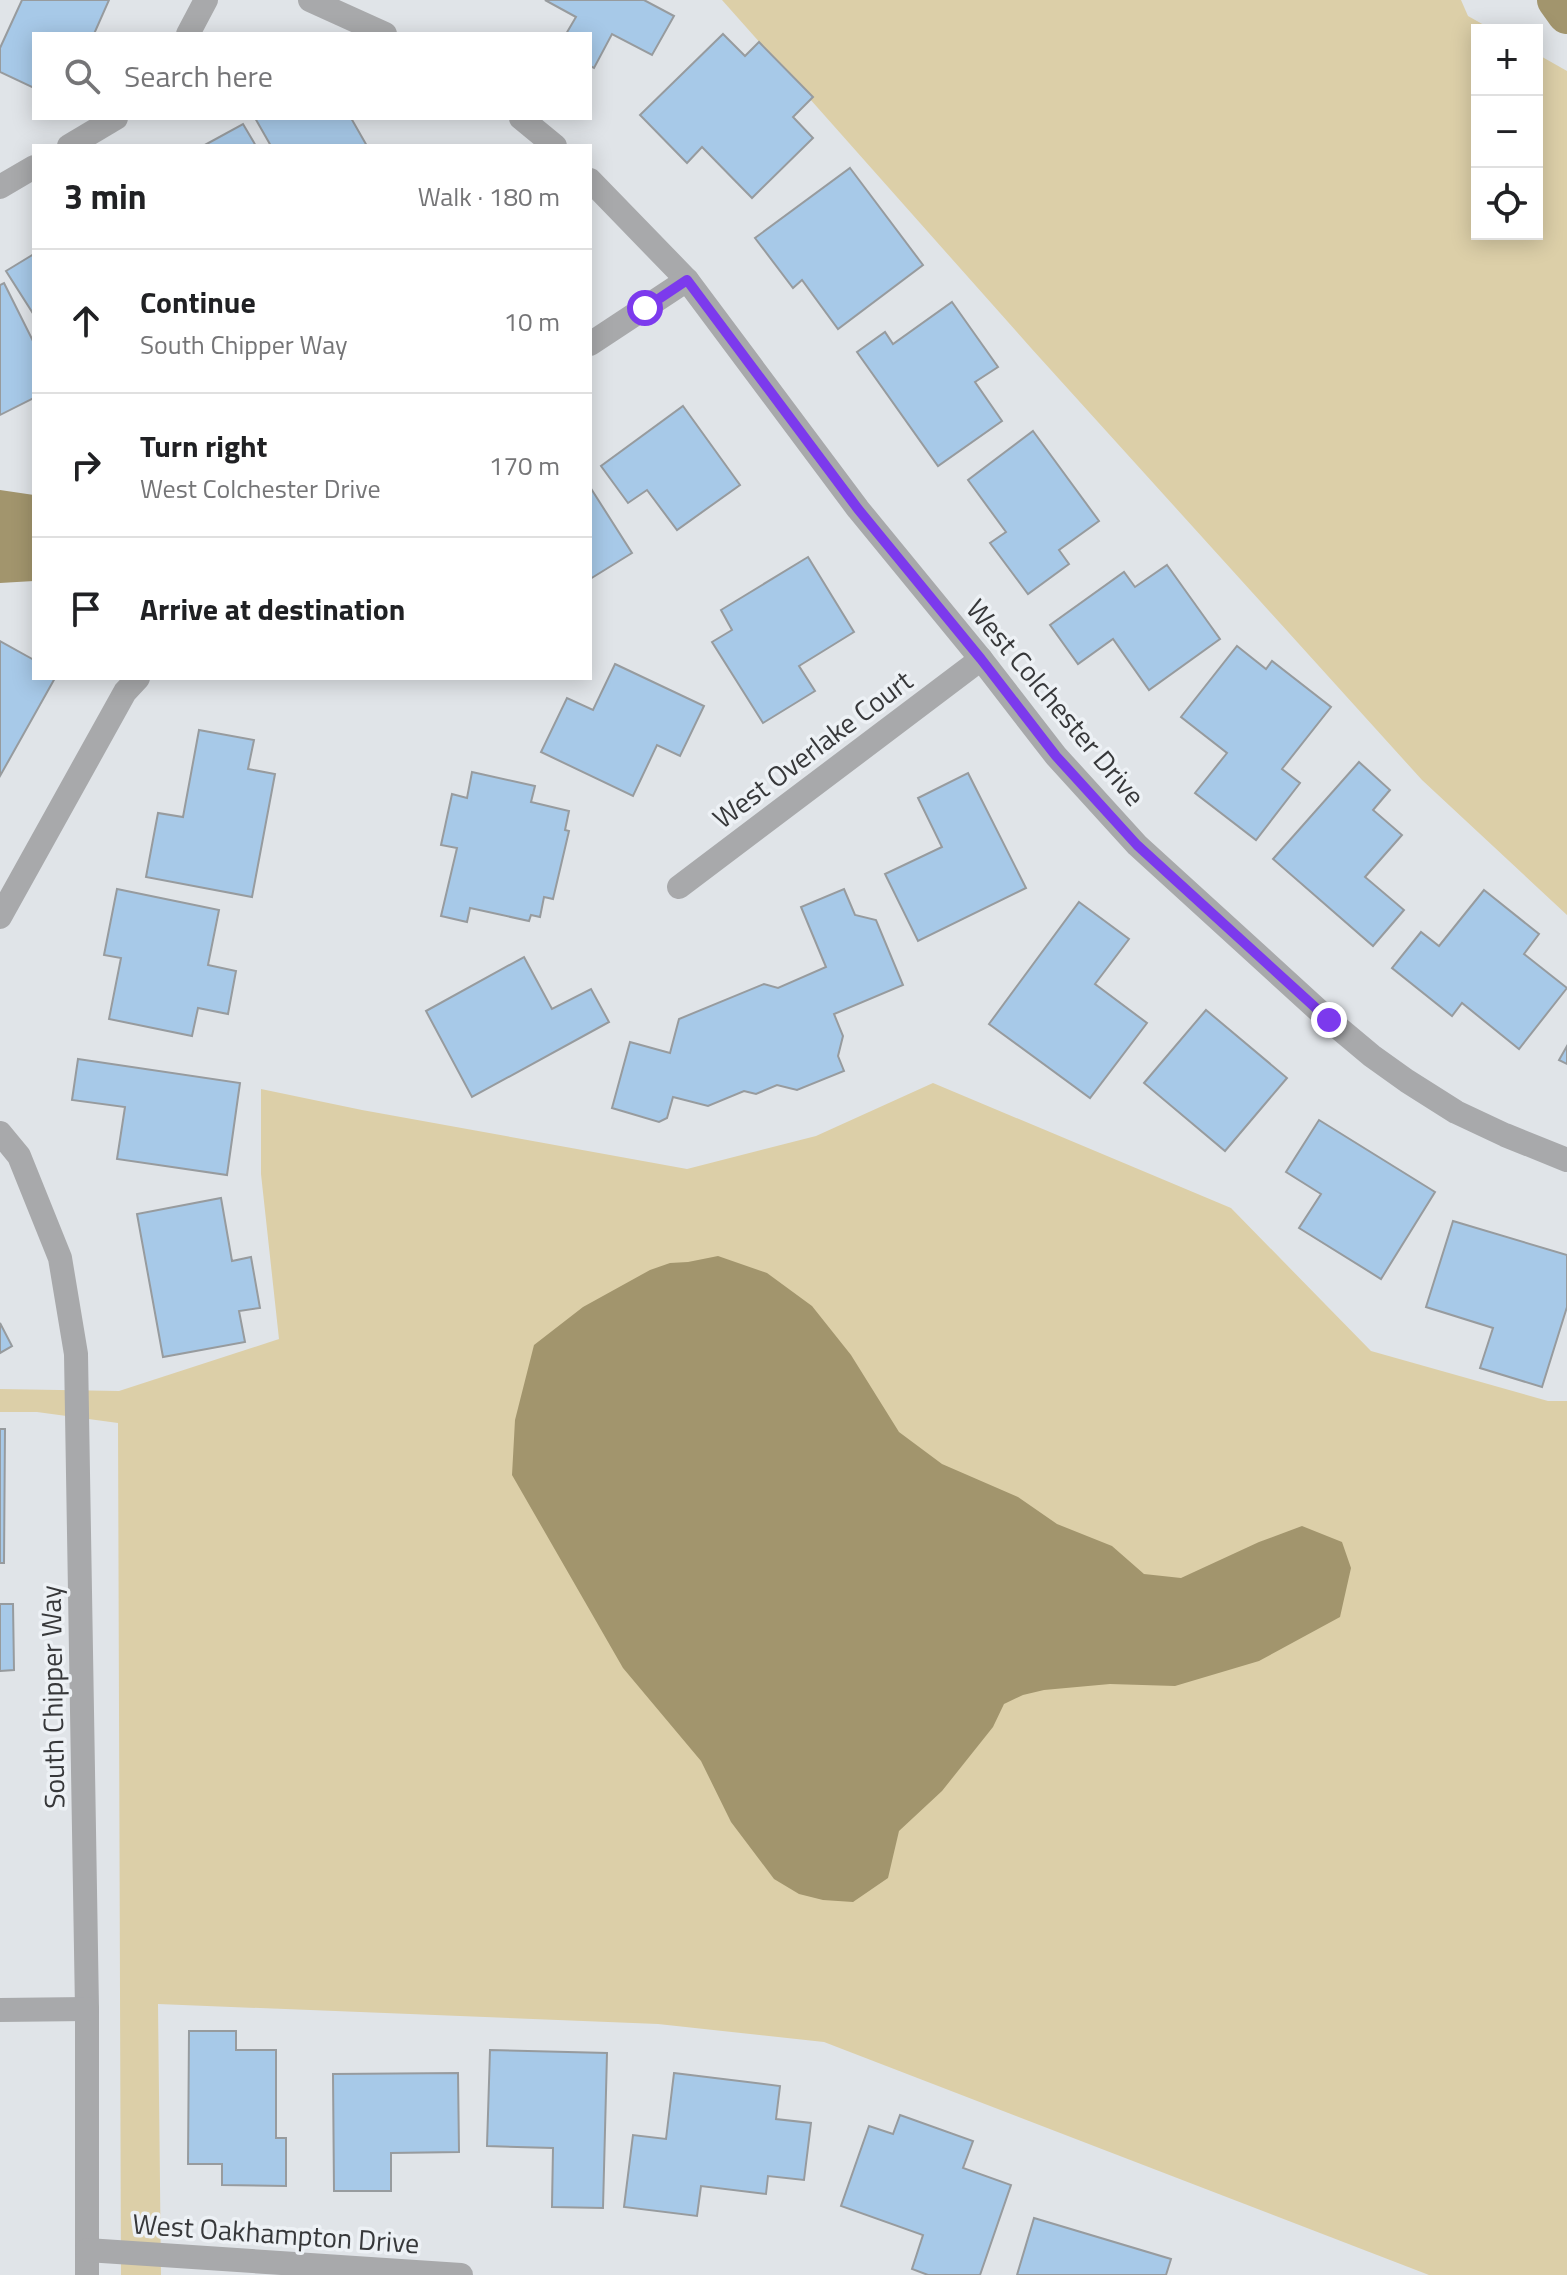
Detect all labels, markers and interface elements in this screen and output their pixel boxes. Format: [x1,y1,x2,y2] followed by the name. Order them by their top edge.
[1471,24,1543,240] map controls
[1471,24,1543,96] button: +
[32,32,592,120] search box
[124,53,273,99] text: Search here
[60,54,104,98] icon: search
[1471,96,1543,168] button: −
[1471,168,1543,240] button: locate
[64,170,147,222] text: 3 min
[418,177,560,216] text: Walk · 180 m
[140,279,256,325] text: Continue
[627,290,663,326] route start
[64,299,108,343] icon: ahead
[503,302,560,341] text: 10 m
[140,325,348,364] text: South Chipper Way
[140,423,268,469] text: Turn right
[64,443,108,487] icon: right
[489,446,560,485] text: 170 m
[140,469,381,508] text: West Colchester Drive
[140,586,405,632] text: Arrive at destination
[64,587,108,631] icon: arrive
[956,589,1156,815] street label: West Colchester Drive
[703,659,921,839] street label: West Overlake Court
[1311,1002,1347,1038] route end
[29,1585,75,1809] street label: South Chipper Way
[131,2202,421,2264] street label: West Oakhampton Drive

